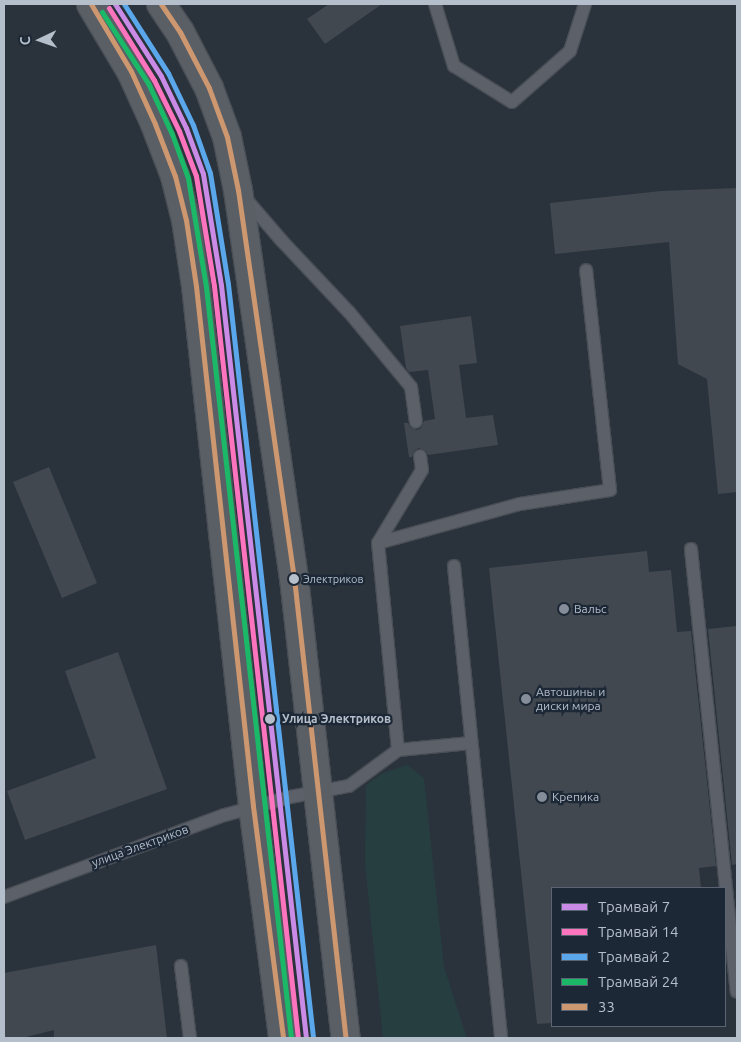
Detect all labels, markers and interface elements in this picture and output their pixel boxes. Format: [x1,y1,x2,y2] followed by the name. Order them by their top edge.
[15,15,65,65] north arrow
[17,36,33,46] text: С
[303,572,364,586] place label: Электриков
[289,574,299,584] marker: Электриков
[574,602,607,616] place label: Вальс
[558,603,570,615] marker: Вальс
[536,685,605,713] place label: Автошины и диски мира
[520,693,532,705] marker: Автошины и диски мира
[262,711,278,727] marker: Улица Электриков
[282,712,391,726] place label: Улица Электриков
[552,790,599,804] place label: Крепика
[536,791,548,803] marker: Крепика
[90,822,190,870] street label: улица Электриков
[551,887,726,1027] legend
[598,898,670,915] text: Трамвай 7
[598,923,679,940] text: Трамвай 14
[598,948,670,965] text: Трамвай 2
[598,973,679,990] text: Трамвай 24
[598,998,615,1015] text: 33

